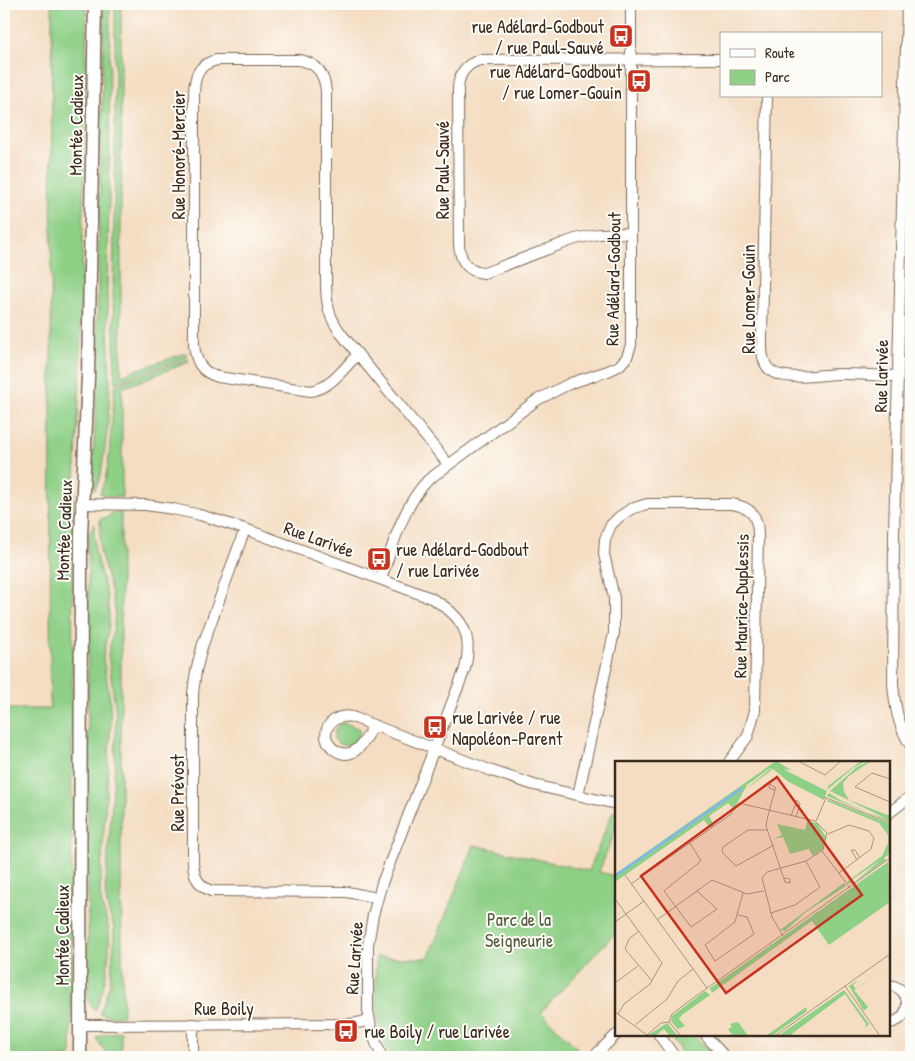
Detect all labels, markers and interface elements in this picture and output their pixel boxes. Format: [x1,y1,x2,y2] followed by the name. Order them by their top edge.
[472,14,605,60] place label: rue Adélard-Godbout / rue Paul-Sauvé
[608,23,634,49] bus stop icon: rue Adélard-Godbout / rue Paul-Sauvé
[720,32,882,98] legend
[765,42,795,63] text: Route
[490,59,623,105] place label: rue Adélard-Godbout / rue Lomer-Gouin
[765,66,790,87] text: Parc
[626,68,652,94] bus stop icon: rue Adélard-Godbout / rue Lomer-Gouin
[63,74,89,176] street label: Montée Cadieux
[166,90,191,220] street label: Rue Honoré-Mercier
[430,121,455,219] street label: Rue Paul-Sauvé
[599,211,627,346] street label: Rue Adélard-Godbout
[736,244,761,354] street label: Rue Lomer-Gouin
[868,339,894,413] street label: Rue Larivée
[50,479,78,581] street label: Montée Cadieux
[280,515,358,563] street label: Rue Larivée
[727,534,755,678] street label: Rue Maurice-Duplessis
[396,537,529,583] place label: rue Adélard-Godbout / rue Larivée
[366,546,392,572] bus stop icon: rue Adélard-Godbout / rue Larivée
[452,705,563,751] place label: rue Larivée / rue Napoléon-Parent
[422,714,448,740] bus stop icon: rue Larivée / rue Napoléon-Parent
[165,754,190,832] street label: Rue Prévost
[615,761,890,1036] inset map
[50,884,75,986] street label: Montée Cadieux
[485,907,553,953] park label: Parc de la Seigneurie
[339,921,369,995] street label: Rue Larivée
[194,996,254,1021] street label: Rue Boily
[333,1018,359,1044] bus stop icon: rue Boily / rue Larivée
[364,1019,510,1044] place label: rue Boily / rue Larivée

